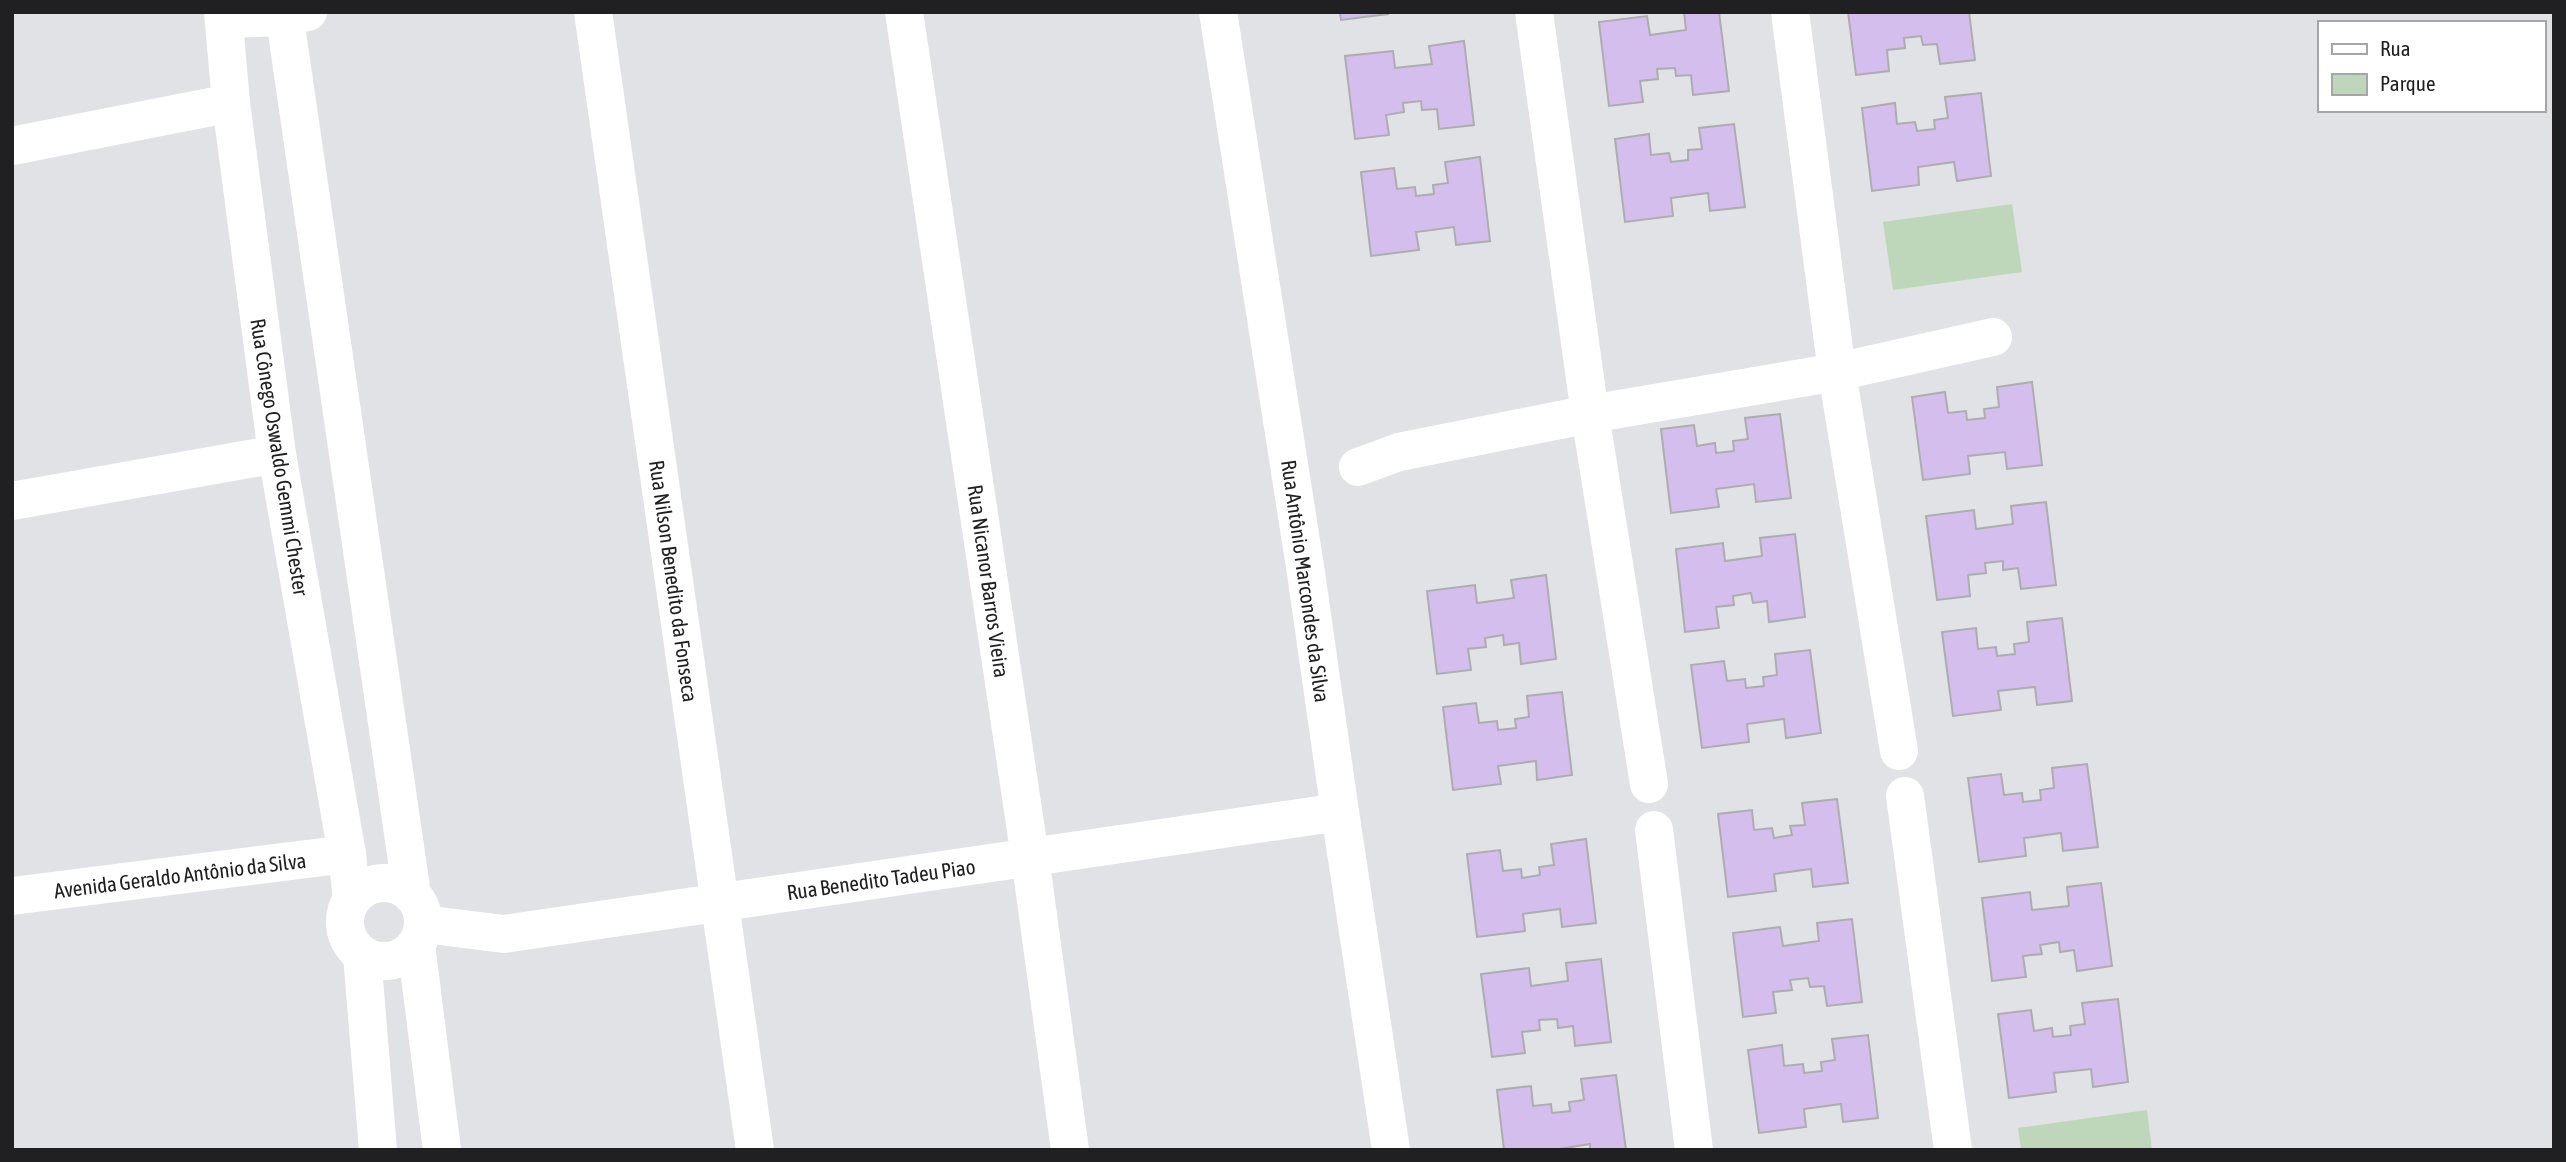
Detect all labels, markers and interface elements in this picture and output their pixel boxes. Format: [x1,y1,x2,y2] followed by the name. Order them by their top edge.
[2318,21,2545,112] legend
[2380,36,2410,60] text: Rua
[2380,71,2435,95] text: Parque
[246,317,314,598] street label: Rua Cônego Oswaldo Gemmi Chester
[1277,458,1335,704] street label: Rua Antônio Marcondes da Silva
[645,459,703,703] street label: Rua Nilson Benedito da Fonseca
[964,483,1014,679] street label: Rua Nicanor Barros Vieira
[53,848,307,902] street label: Avenida Geraldo Antônio da Silva
[785,854,977,904] street label: Rua Benedito Tadeu Piao

